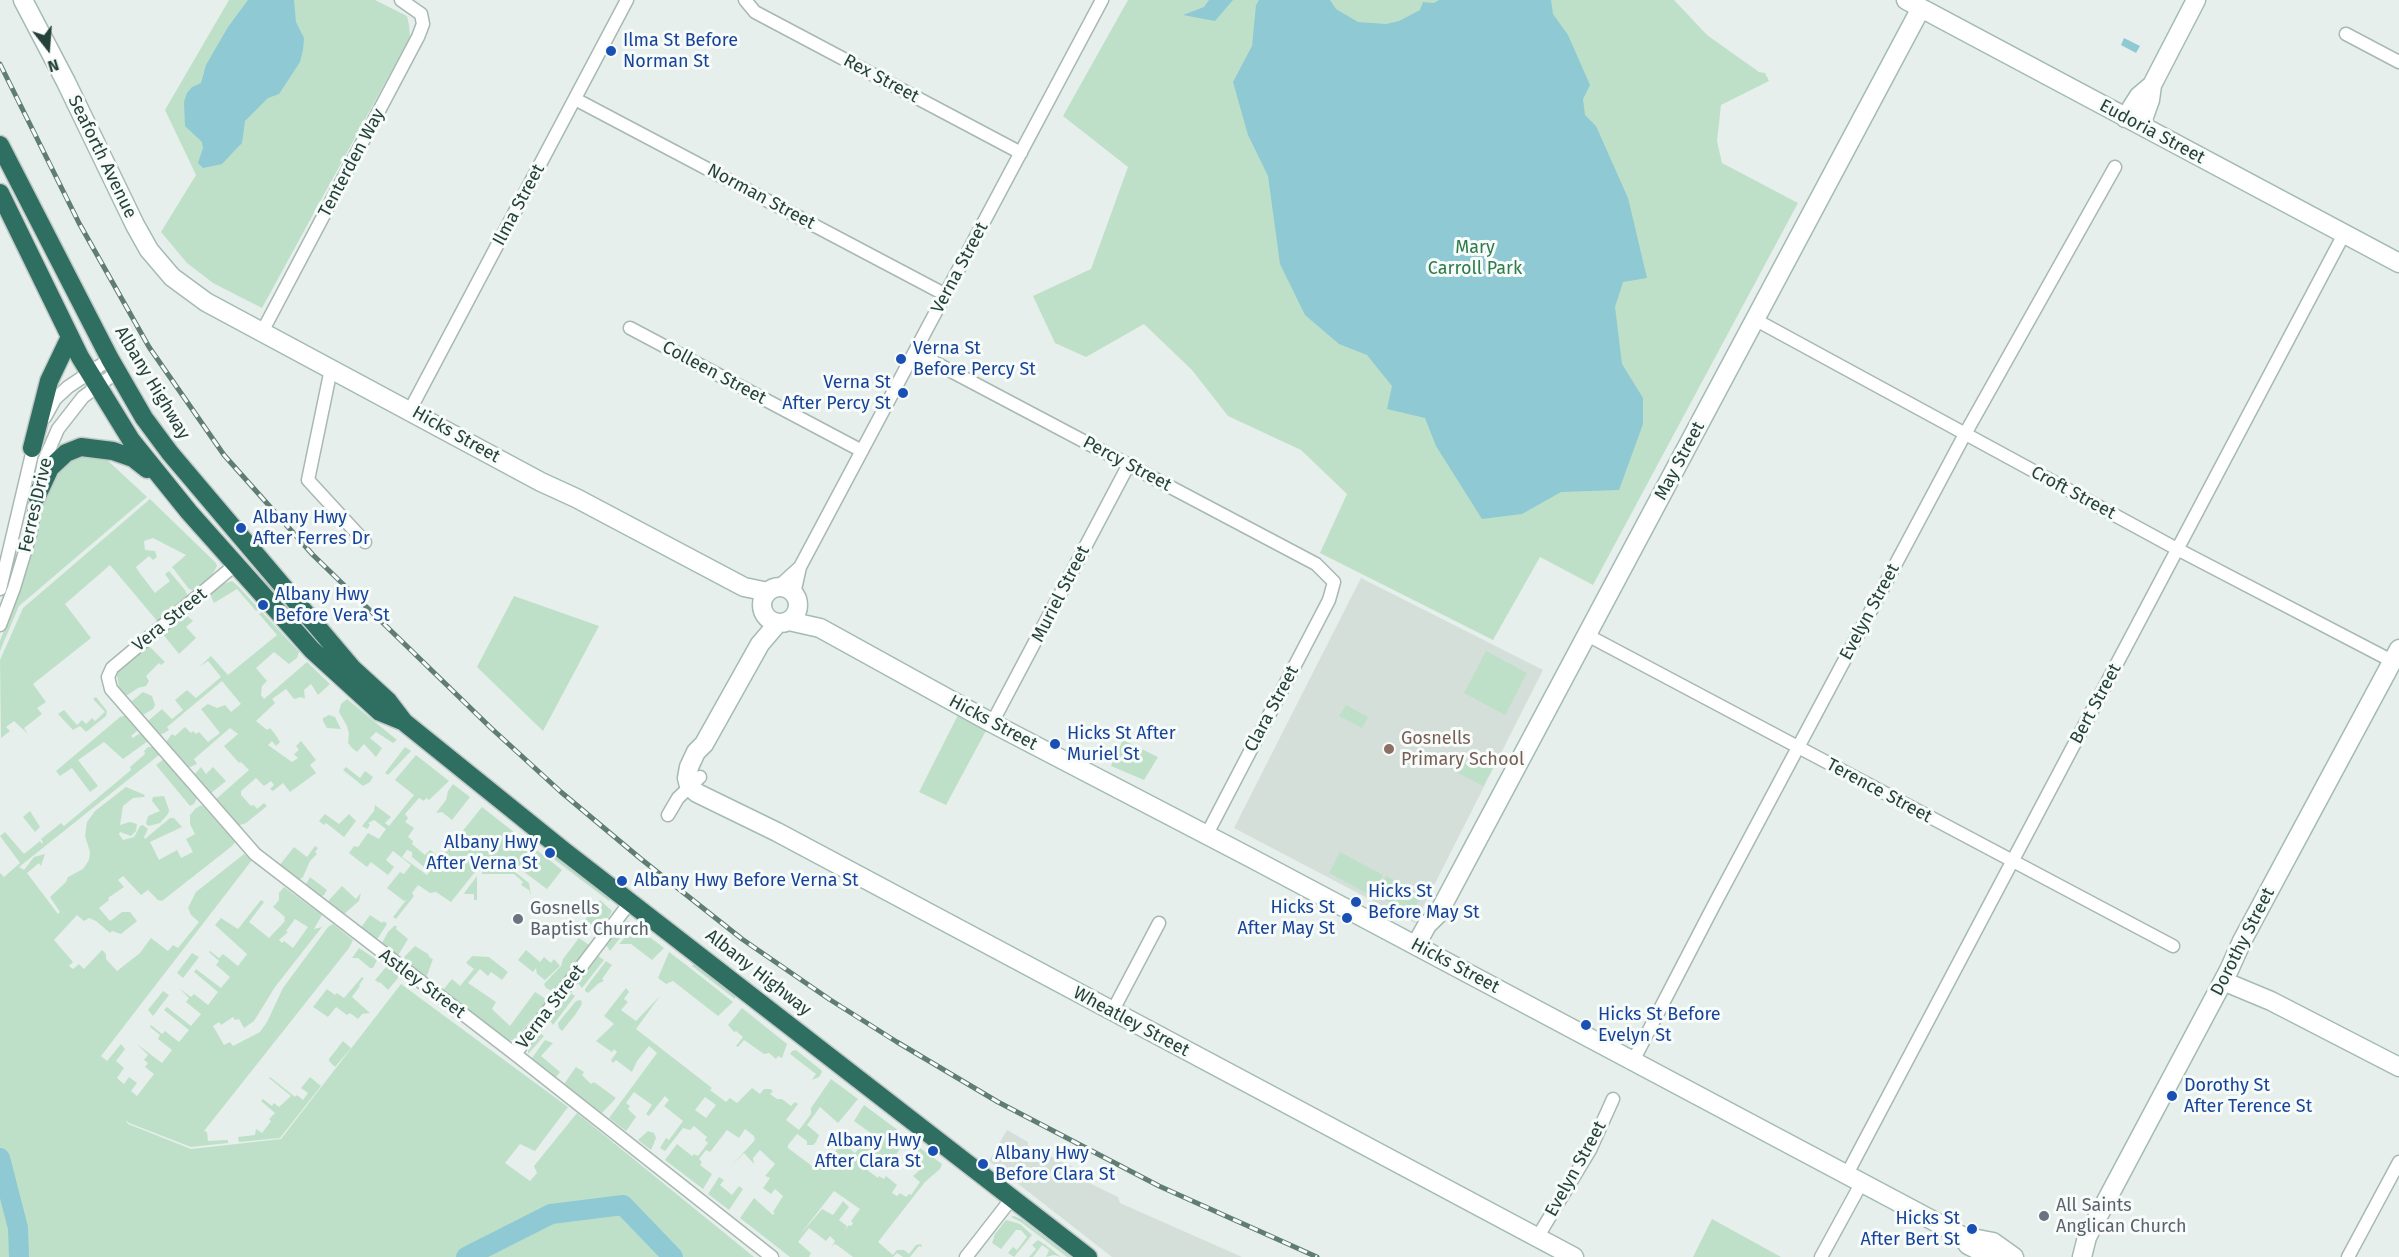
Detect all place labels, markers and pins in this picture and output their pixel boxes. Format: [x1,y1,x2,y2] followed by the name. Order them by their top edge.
[623,30,738,72] place label: Ilma St Before Norman St
[604,44,618,58] marker: Ilma St Before Norman St
[913,338,1036,380] place label: Verna St Before Percy St
[894,352,908,366] marker: Verna St Before Percy St
[782,372,891,415] place label: Verna St After Percy St
[896,386,910,400] marker: Verna St After Percy St
[253,507,370,550] place label: Albany Hwy After Ferres Dr
[234,521,248,535] marker: Albany Hwy After Ferres Dr
[275,584,390,626] place label: Albany Hwy Before Vera St
[256,598,270,612] marker: Albany Hwy Before Vera St
[1067,723,1176,766] place label: Hicks St After Muriel St
[1401,728,1524,771] place label: Gosnells Primary School
[1048,737,1062,751] marker: Hicks St After Muriel St
[1382,742,1396,756] marker: Gosnells Primary School
[426,832,538,874] place label: Albany Hwy After Verna St
[543,846,557,860] marker: Albany Hwy After Verna St
[634,870,859,892] place label: Albany Hwy Before Verna St
[615,874,629,888] marker: Albany Hwy Before Verna St
[1368,881,1480,924] place label: Hicks St Before May St
[1349,895,1363,909] marker: Hicks St Before May St
[1237,897,1335,940] place label: Hicks St After May St
[530,898,649,940] place label: Gosnells Baptist Church
[1340,911,1354,925] marker: Hicks St After May St
[511,912,525,926] marker: Gosnells Baptist Church
[1598,1004,1721,1046] place label: Hicks St Before Evelyn St
[1579,1018,1593,1032] marker: Hicks St Before Evelyn St
[2184,1075,2312,1118] place label: Dorothy St After Terence St
[2165,1089,2179,1103] marker: Dorothy St After Terence St
[815,1130,921,1172] place label: Albany Hwy After Clara St
[995,1143,1115,1186] place label: Albany Hwy Before Clara St
[926,1144,940,1158] marker: Albany Hwy After Clara St
[976,1157,990,1171] marker: Albany Hwy Before Clara St
[2056,1195,2187,1238] place label: All Saints Anglican Church
[1861,1208,1960,1250] place label: Hicks St After Bert St
[2037,1209,2051,1223] marker: All Saints Anglican Church
[1965,1222,1979,1236] marker: Hicks St After Bert St

